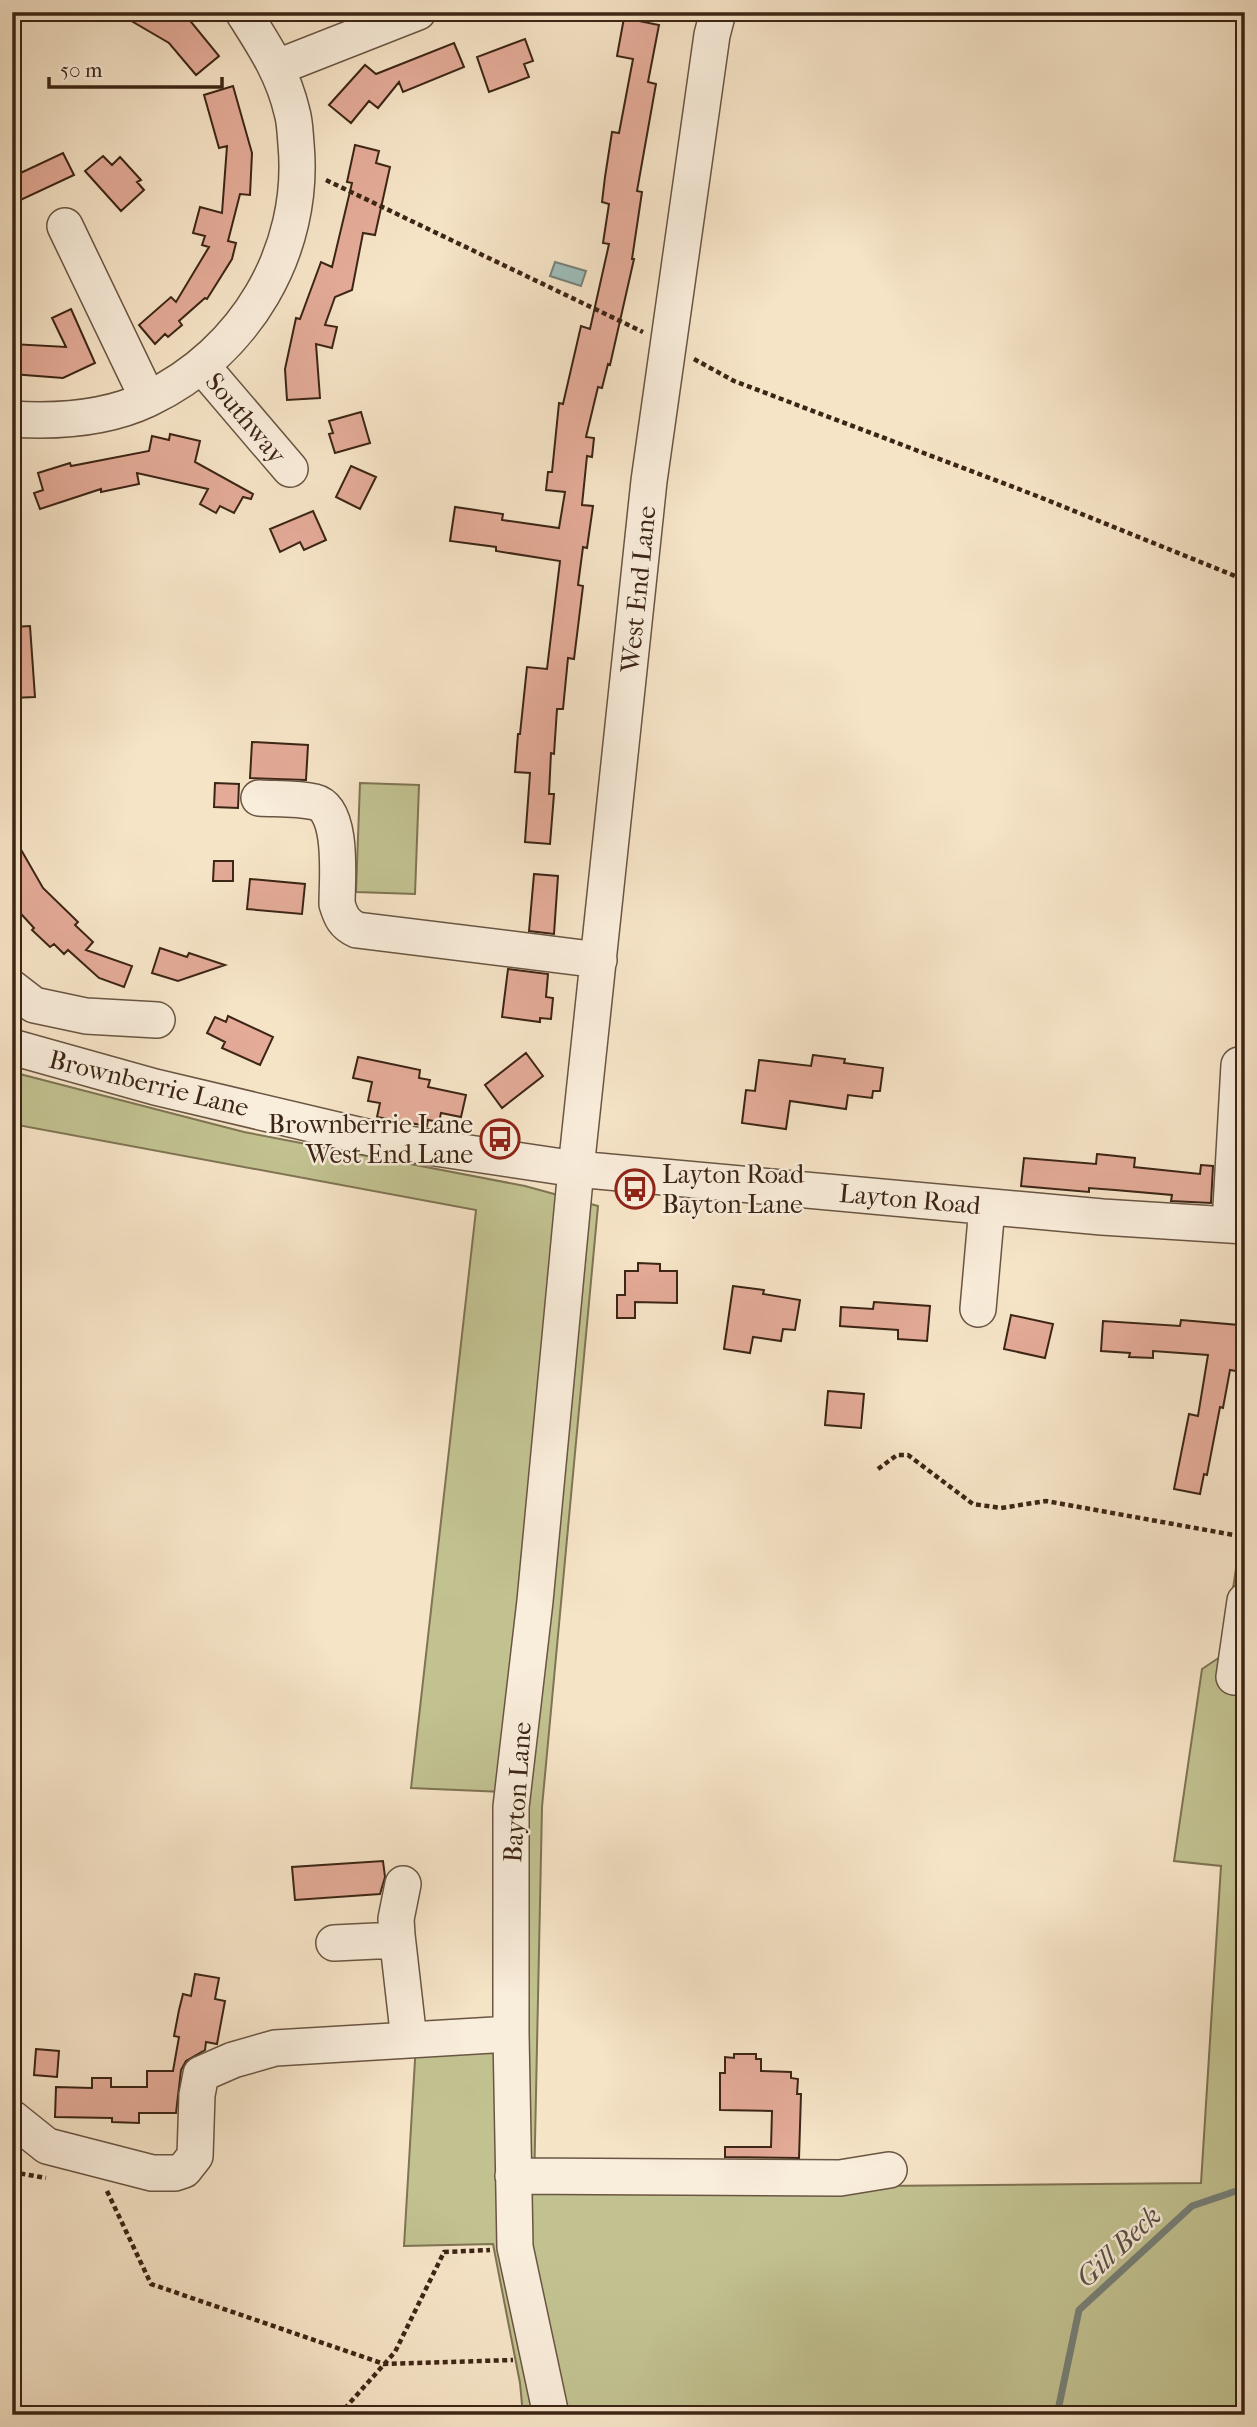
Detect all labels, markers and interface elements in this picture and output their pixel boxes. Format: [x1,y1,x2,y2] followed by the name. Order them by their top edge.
[49,46,222,90] scale bar
[60,58,103,82] text: 50 m
[199,367,293,471] street label: Southway
[614,504,663,675] street label: West End Lane
[46,1044,252,1123] street label: Brownberrie Lane
[268,1109,473,1170] place label: Brownberrie Lane West End Lane
[479,1118,521,1160] bus stop icon: Brownberrie Lane West End Lane
[662,1159,805,1220] place label: Layton Road Bayton Lane
[614,1168,656,1210] bus stop icon: Layton Road Bayton Lane
[838,1178,983,1221] street label: Layton Road
[497,1721,538,1863] street label: Bayton Lane
[1069,2199,1168,2294] water label: Gill Beck

